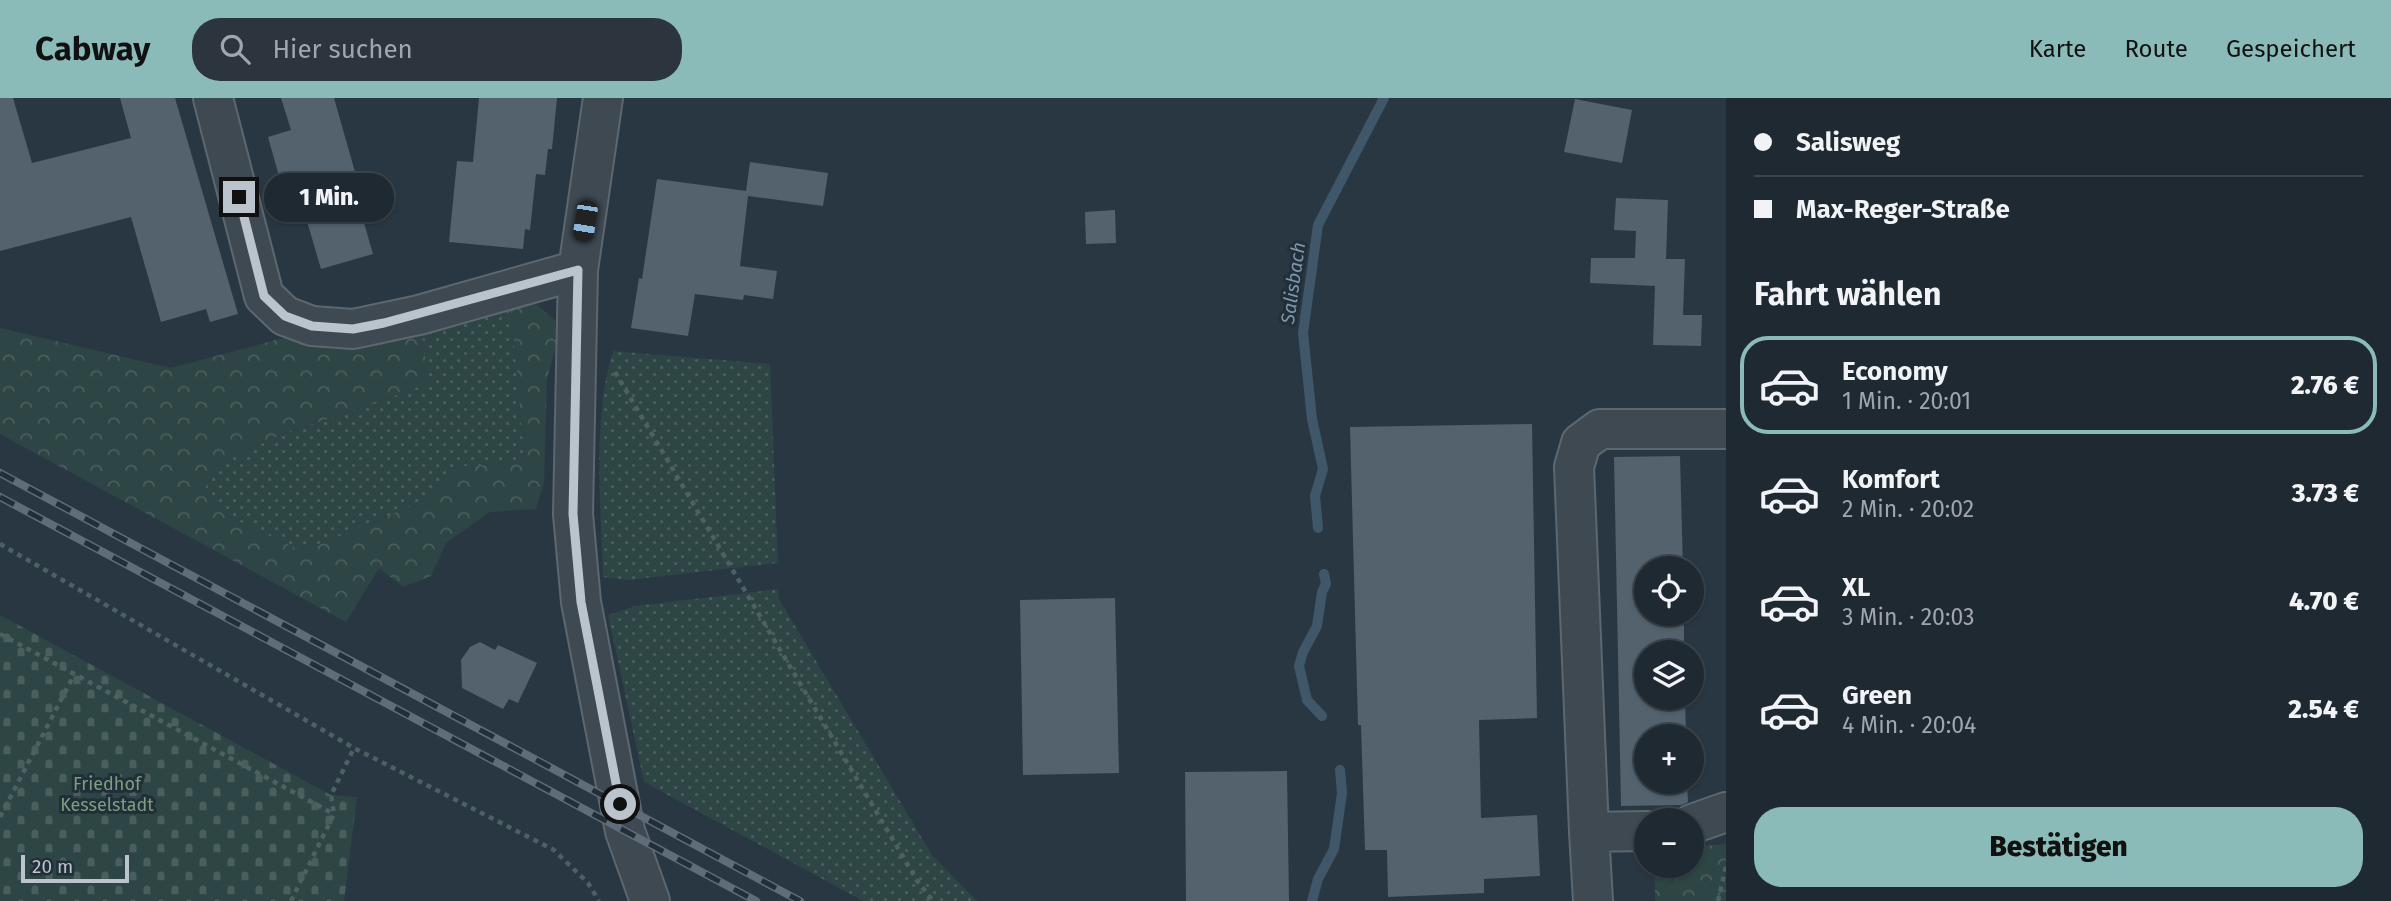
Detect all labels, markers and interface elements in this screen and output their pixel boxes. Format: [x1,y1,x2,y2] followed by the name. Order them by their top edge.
[192,18,682,81] search box
[35,29,150,69] text: Cabway
[216,30,254,68] icon: search
[272,34,413,65] text: Hier suchen
[2029,35,2086,63] text: Karte
[2124,35,2188,63] text: Route
[2226,35,2356,63] text: Gespeichert
[1796,127,1900,158] text: Salisweg
[264,172,393,222] callout: 1 Min.
[223,181,255,213] route end
[299,183,359,211] text: 1 Min.
[1796,194,2010,225] text: Max-Reger-Straße
[572,199,599,243] car
[1276,241,1310,326] water label: Salisbach
[1754,275,1941,313] text: Fahrt wählen
[1758,354,1821,417] icon: car
[1842,356,1948,387] text: Economy
[2291,370,2359,401] text: 2.76 €
[1842,387,1971,415] text: 1 Min. · 20:01
[1758,462,1821,525] icon: car
[1842,464,1940,495] text: Komfort
[2292,478,2359,509] text: 3.73 €
[1842,495,1974,523] text: 2 Min. · 20:02
[1634,556,1704,878] map controls
[1634,556,1704,626] button: locate
[1758,570,1821,633] icon: car
[1842,572,1870,603] text: XL
[2289,586,2359,617] text: 4.70 €
[1842,603,1974,631] text: 3 Min. · 20:03
[1634,640,1704,710] button: layers
[1758,678,1821,741] icon: car
[1842,680,1912,711] text: Green
[2288,694,2359,725] text: 2.54 €
[1842,711,1976,739] text: 4 Min. · 20:04
[1634,724,1704,794] button: +
[60,773,154,816] park label: Friedhof Kesselstadt
[604,788,636,820] route start
[1754,807,2363,887] button: Bestätigen
[1634,808,1704,878] button: −
[21,852,130,884] scale bar
[32,855,73,878] text: 20 m

